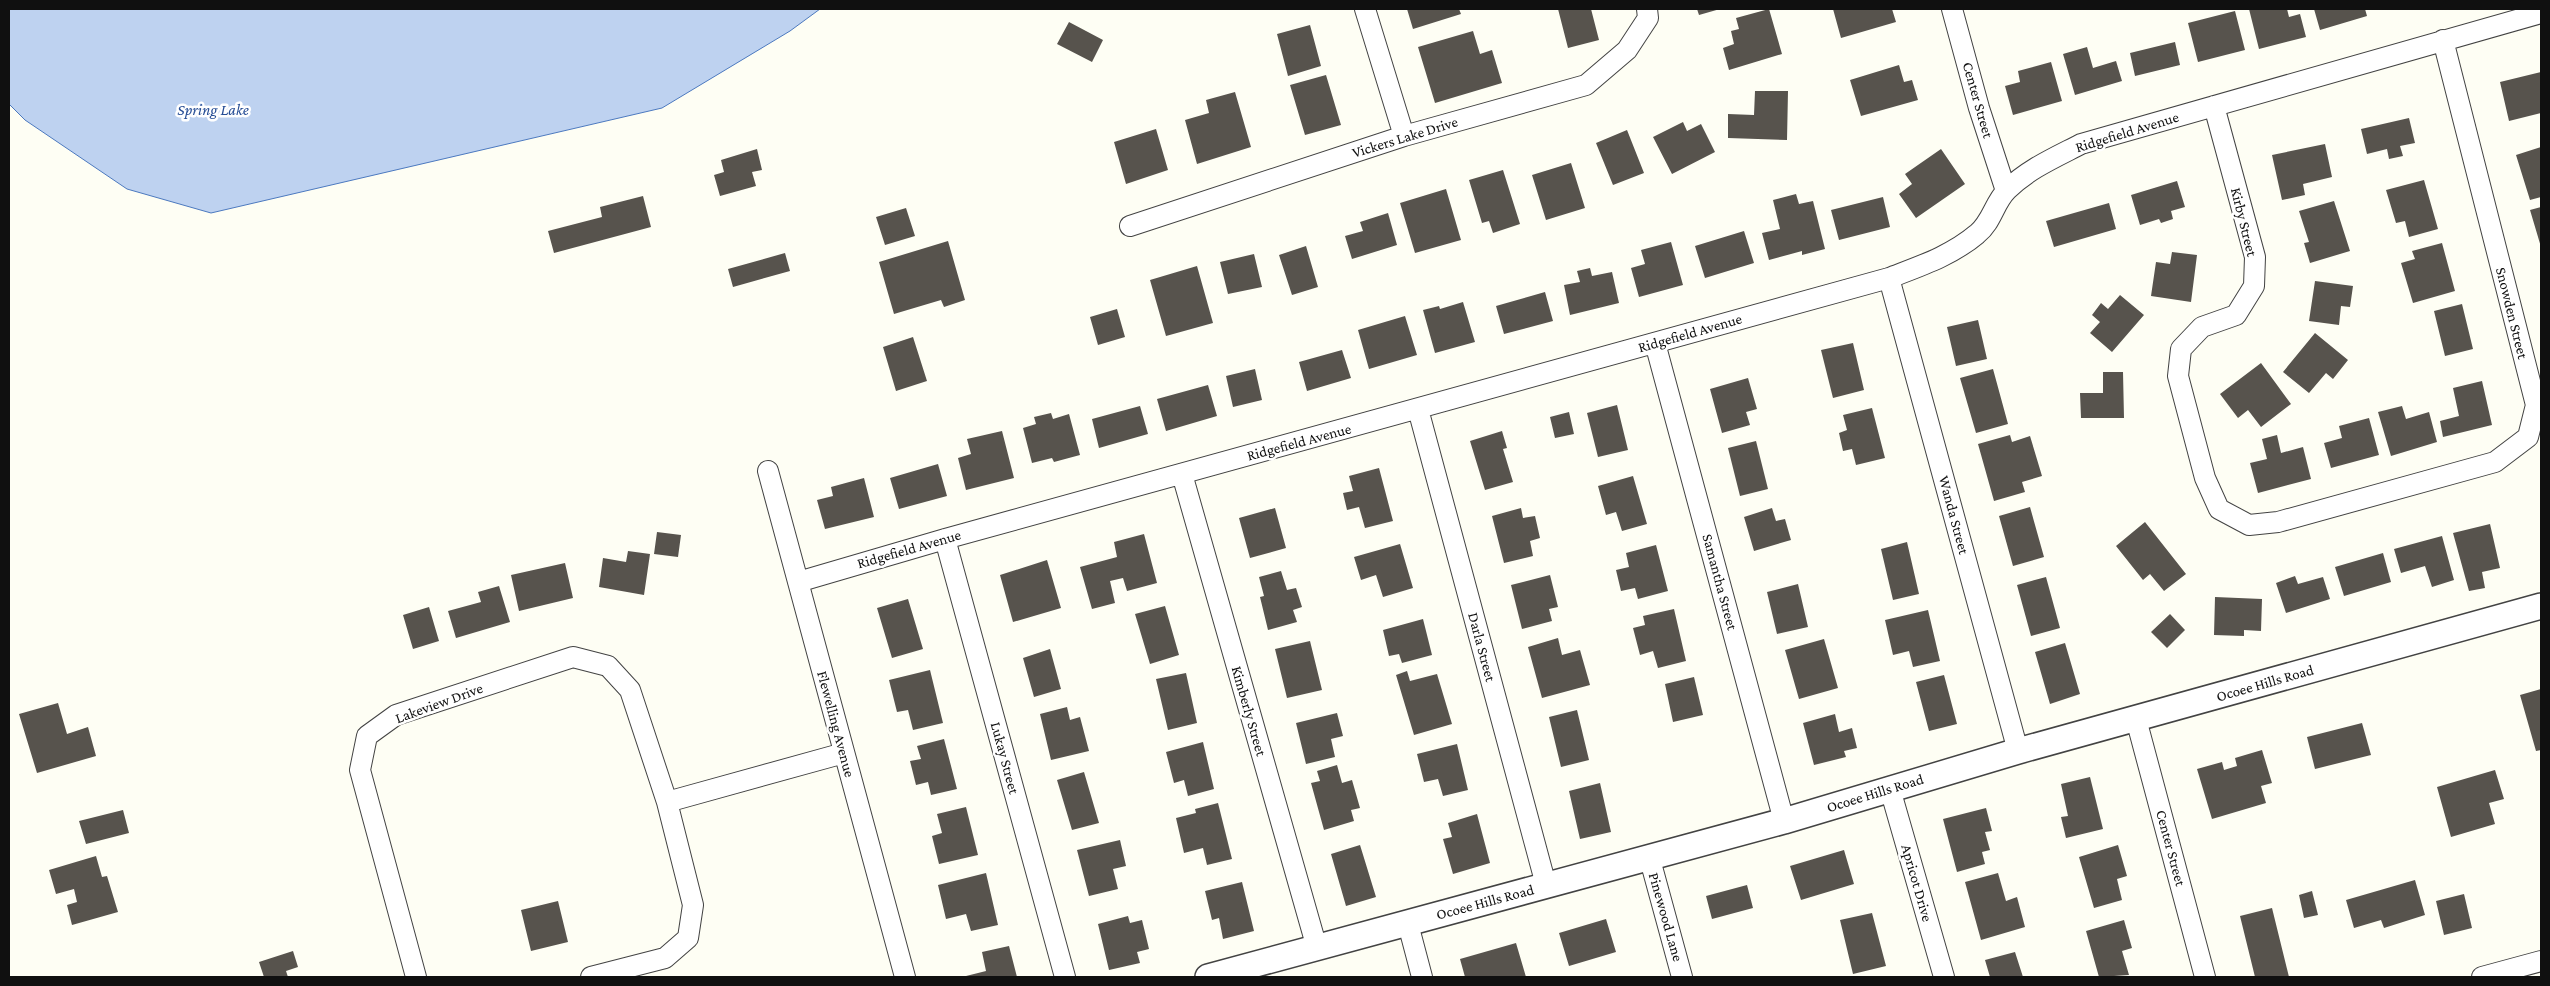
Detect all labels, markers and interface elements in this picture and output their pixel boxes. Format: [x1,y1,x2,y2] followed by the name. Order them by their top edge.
[1960,60,1997,141] street label: Center Street
[177,101,249,119] water label: Spring Lake
[2073,109,2181,156] street label: Ridgefield Avenue
[1350,113,1460,161] street label: Vickers Lake Drive
[2227,186,2261,259] street label: Kirby Street
[2493,266,2531,361] street label: Snowden Street
[1636,310,1744,356] street label: Ridgefield Avenue
[1245,420,1354,465] street label: Ridgefield Avenue
[1936,474,1972,557] street label: Wanda Street
[855,526,963,572] street label: Ridgefield Avenue
[1699,532,1741,633] street label: Samantha Street
[1465,611,1499,684] street label: Darla Street
[2215,661,2316,705] street label: Ocoee Hills Road
[1228,664,1270,759] street label: Kimberly Street
[813,669,858,780] street label: Flewelling Avenue
[393,680,485,726] street label: Lakeview Drive
[987,720,1023,797] street label: Lukay Street
[1825,771,1925,815] street label: Ocoee Hills Road
[2153,808,2189,889] street label: Center Street
[1897,843,1936,924] street label: Apricot Drive
[1646,871,1686,964] street label: Pinewood Lane
[1434,881,1536,923] street label: Ocoee Hills Road

